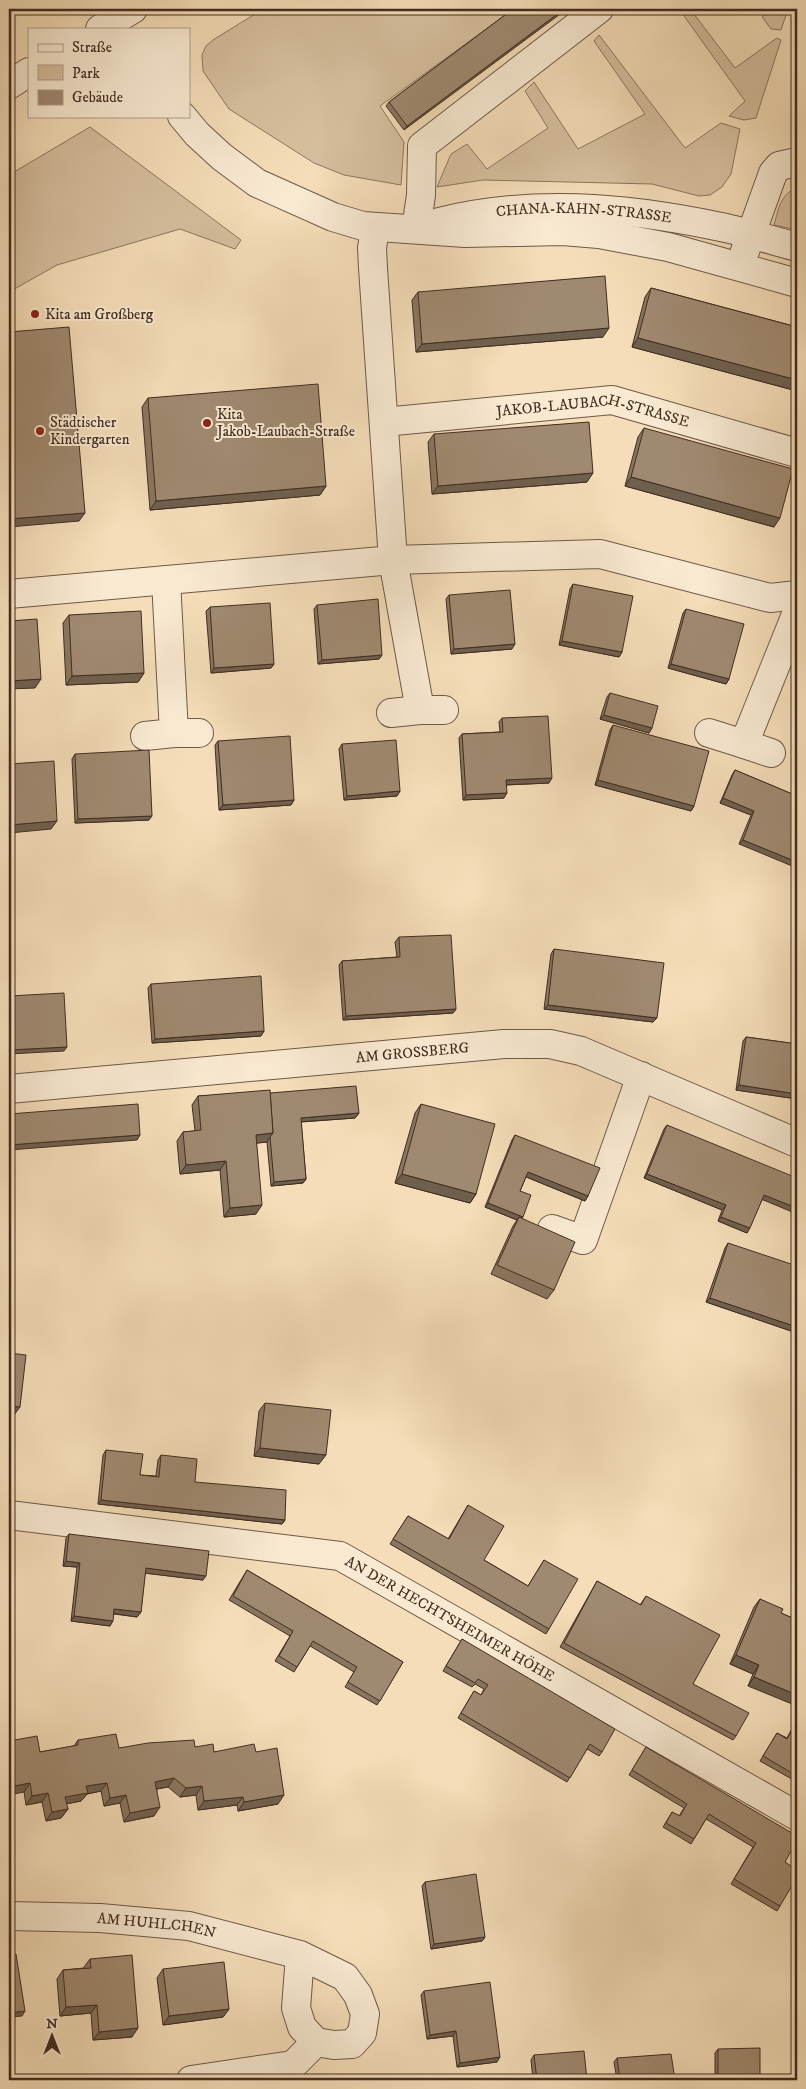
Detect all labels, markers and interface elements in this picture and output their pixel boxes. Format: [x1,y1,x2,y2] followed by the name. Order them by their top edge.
[28,28,190,118] legend
[72,38,112,57] text: Straße
[72,64,101,83] text: Park
[72,88,123,107] text: Gebäude
[495,198,673,227] street label: CHANA-KAHN-STRASSE
[45,305,154,324] place label: Kita am Großberg
[29,308,41,320] marker: Kita am Großberg
[493,390,692,431] street label: JAKOB-LAUBACH-STRASSE
[215,405,355,441] place label: Kita Jakob-Laubach-Straße
[50,413,130,449] place label: Städtischer Kindergarten
[201,417,213,429] marker: Kita Jakob-Laubach-Straße
[34,425,46,437] marker: Städtischer Kindergarten
[355,1038,470,1067] street label: AM GROSSBERG
[342,1551,558,1686] street label: AN DER HECHTSHEIMER HÖHE
[96,1908,218,1942] street label: AM HUHLCHEN
[28,2012,78,2062] north arrow
[46,2015,58,2033] text: N

